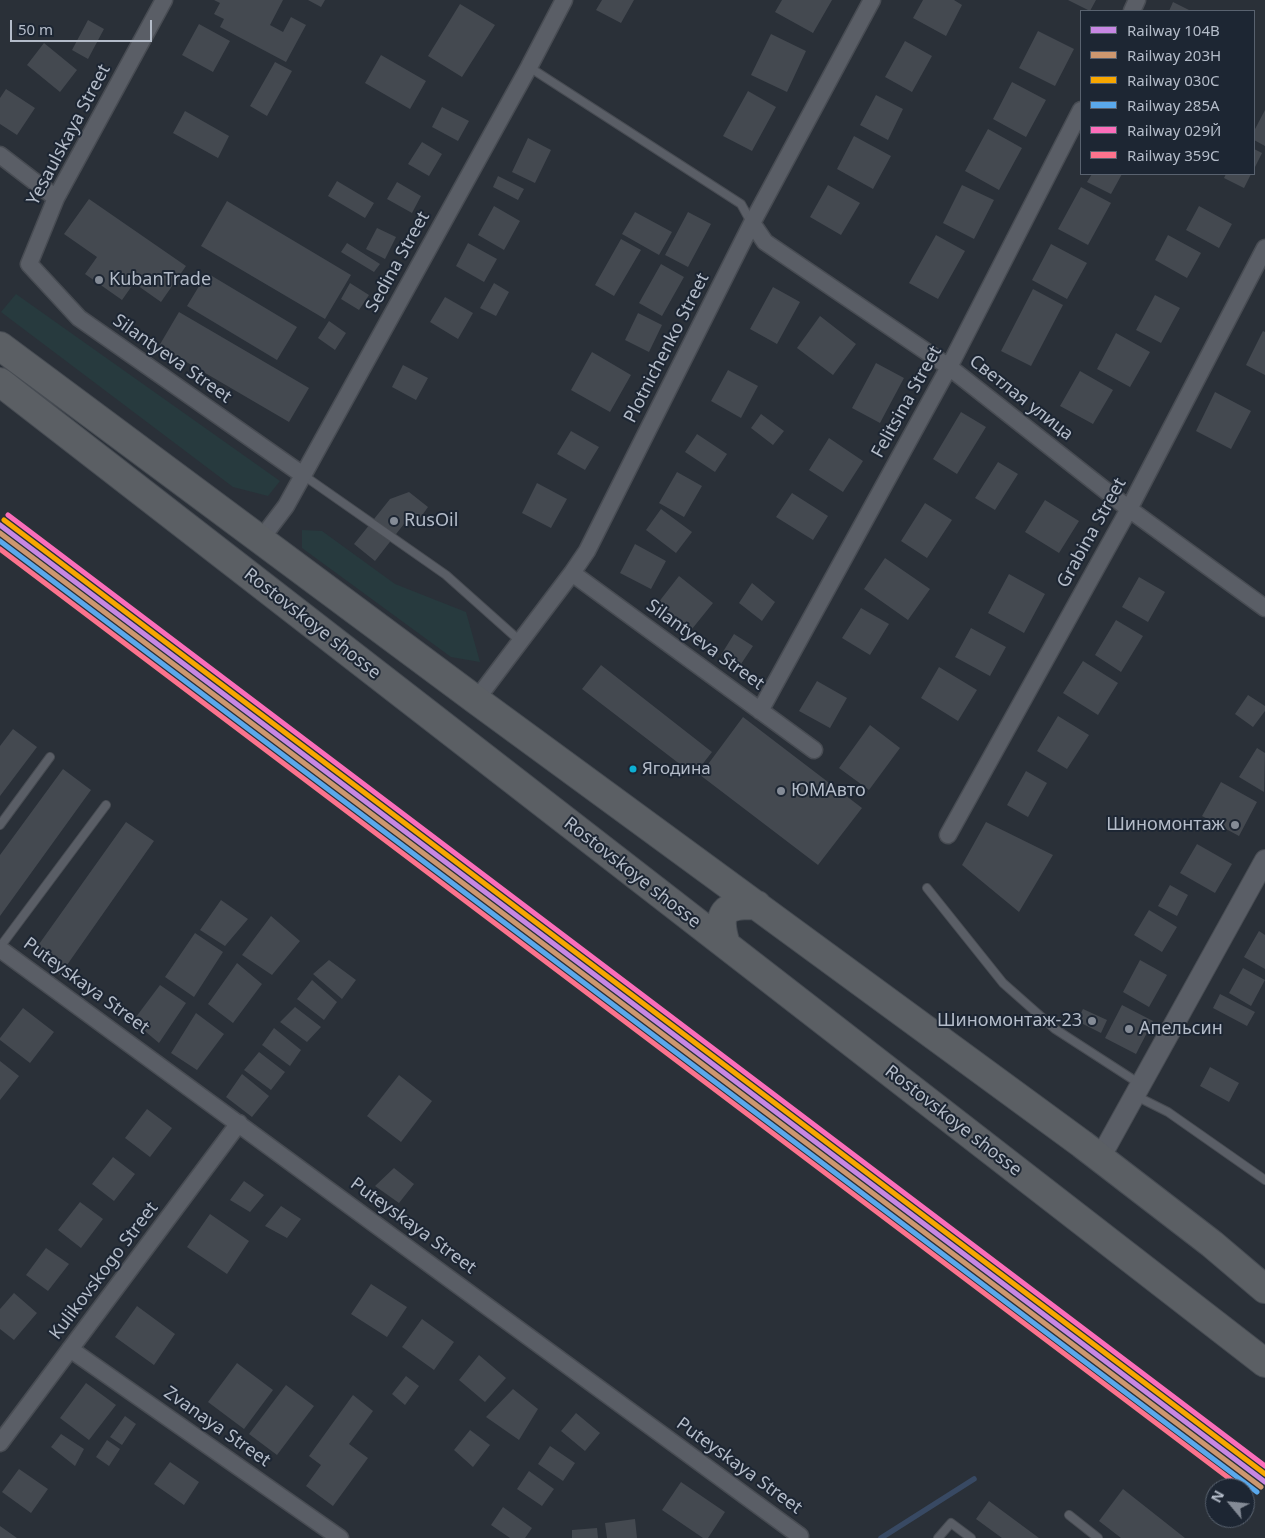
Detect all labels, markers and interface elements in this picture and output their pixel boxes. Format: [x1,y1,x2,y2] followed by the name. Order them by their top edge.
[12,10,155,42] scale bar
[1080,10,1255,175] legend
[18,19,53,39] text: 50 m
[1127,20,1220,40] text: Railway 104В
[1127,45,1221,65] text: Railway 203Н
[23,61,115,209] street label: Yesaulskaya Street
[1127,70,1219,90] text: Railway 030C
[1127,95,1220,115] text: Railway 285А
[1127,120,1221,140] text: Railway 029Й
[1127,145,1220,165] text: Railway 359С
[361,208,435,316] street label: Sedina Street
[109,269,211,291] place label: KubanTrade
[620,270,714,426] street label: Plotnichenko Street
[93,274,105,286] marker: KubanTrade
[108,310,236,408] street label: Silantyeva Street
[867,342,947,462] street label: Felitsina Street
[965,351,1077,445] street label: Светлая улица
[1053,474,1131,592] street label: Grabina Street
[404,510,458,532] place label: RusOil
[388,515,400,527] marker: RusOil
[239,564,385,684] street label: Rostovskoye shosse
[642,595,768,695] street label: Silantyeva Street
[642,759,711,779] place label: Ягодина
[628,764,638,774] marker: Ягодина
[791,780,866,802] place label: ЮМАвто
[775,785,787,797] marker: ЮМАвто
[559,813,705,933] street label: Rostovskoye shosse
[1106,814,1225,836] place label: Шиномонтаж
[1229,819,1241,831] marker: Шиномонтаж
[19,933,153,1039] street label: Puteyskaya Street
[937,1010,1082,1032] place label: Шиномонтаж-23
[1086,1015,1098,1027] marker: Шиномонтаж-23
[1139,1018,1223,1040] place label: Апельсин
[1123,1023,1135,1035] marker: Апельсин
[880,1061,1026,1181] street label: Rostovskoye shosse
[346,1173,480,1279] street label: Puteyskaya Street
[45,1198,163,1344] street label: Kulikovskogo Street
[160,1382,274,1472] street label: Zvanaya Street
[672,1413,806,1519] street label: Puteyskaya Street
[1205,1478,1255,1528] north arrow
[1206,1487,1228,1506] text: N

